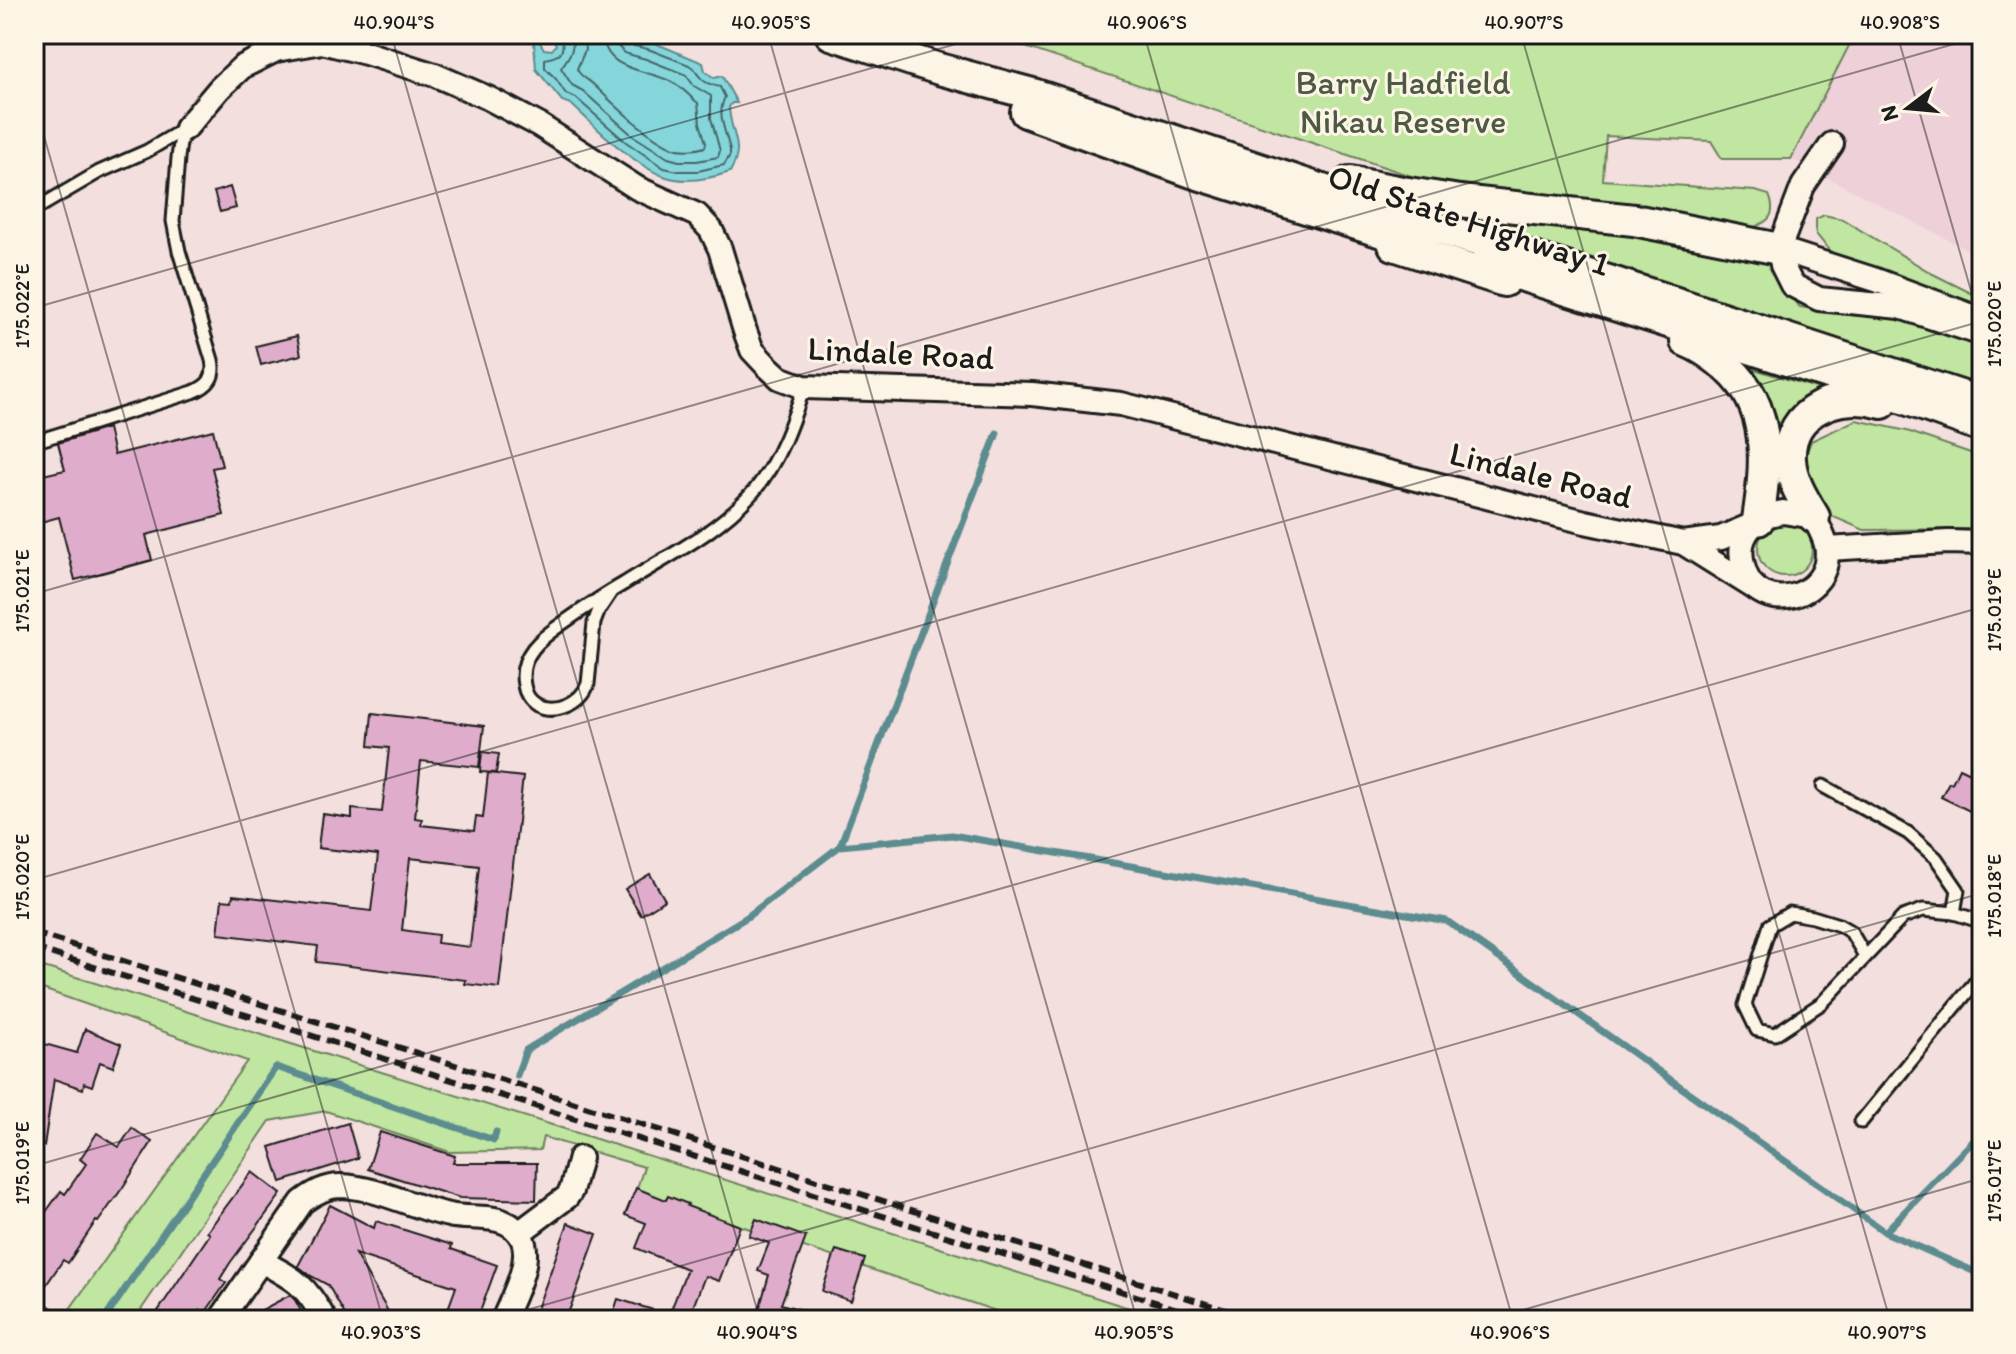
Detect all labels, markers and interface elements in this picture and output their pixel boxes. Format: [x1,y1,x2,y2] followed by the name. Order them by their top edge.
[353,10,435,34] text: 40.904°S
[731,10,811,34] text: 40.905°S
[1107,10,1187,34] text: 40.906°S
[1484,10,1564,34] text: 40.907°S
[1860,10,1940,34] text: 40.908°S
[1296,62,1511,142] park label: Barry Hadfield Nikau Reserve
[1868,68,1948,148] north arrow
[1874,103,1904,124] text: N
[1323,155,1615,285] street label: Old State Highway 1
[10,264,34,348] text: 175.022°E
[1982,281,2006,367] text: 175.020°E
[807,328,996,378] street label: Lindale Road
[1445,433,1637,518] street label: Lindale Road
[10,549,34,633] text: 175.021°E
[1982,568,2006,652] text: 175.019°E
[10,834,34,920] text: 175.020°E
[1982,854,2006,938] text: 175.018°E
[10,1121,34,1205] text: 175.019°E
[1982,1139,2006,1223] text: 175.017°E
[341,1320,421,1344] text: 40.903°S
[716,1320,798,1344] text: 40.904°S
[1094,1320,1174,1344] text: 40.905°S
[1470,1320,1550,1344] text: 40.906°S
[1847,1320,1927,1344] text: 40.907°S

